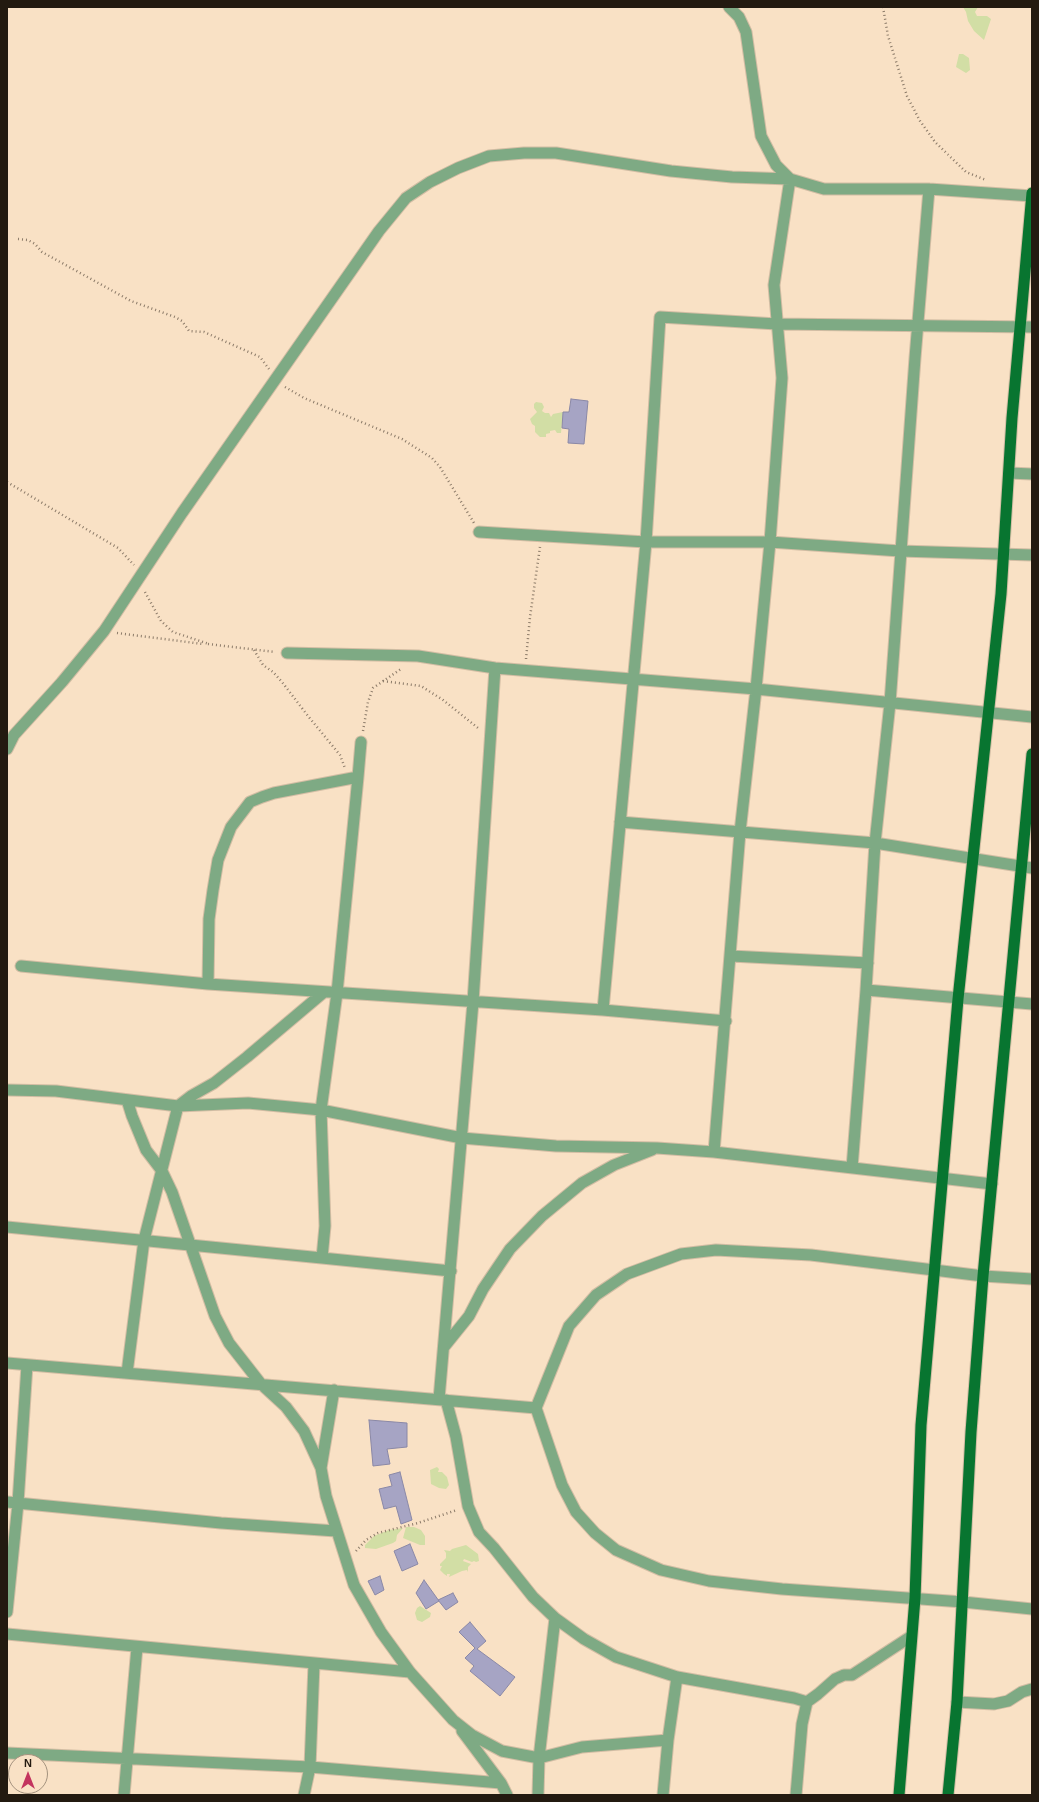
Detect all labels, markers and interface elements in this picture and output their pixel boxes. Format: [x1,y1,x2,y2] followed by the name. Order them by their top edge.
[8,1754,48,1794] north arrow
[24,1757,32,1769] text: N

